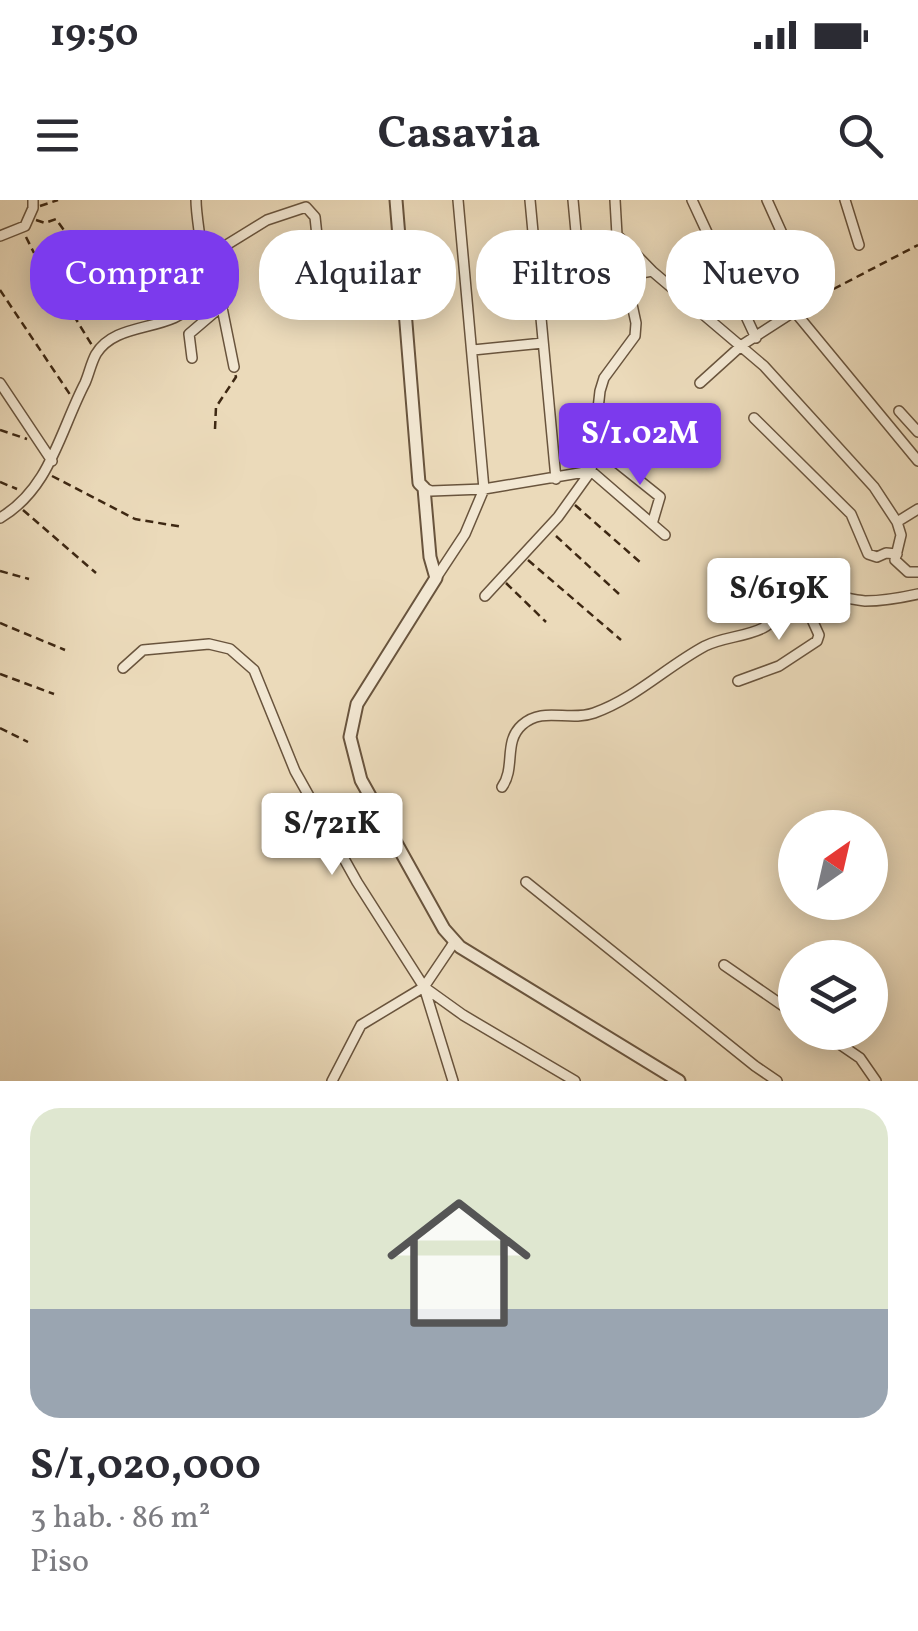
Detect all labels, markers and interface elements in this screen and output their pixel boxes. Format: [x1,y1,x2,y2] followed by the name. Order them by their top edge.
[50,9,138,62] text: 19:50
[377,104,541,167] text: Casavia
[30,108,85,163] icon: menu
[833,108,888,163] icon: search
[30,230,239,320] chip: Comprar
[259,230,456,320] chip: Alquilar
[476,230,646,320] chip: Filtros
[666,230,835,320] chip: Nuevo
[548,403,732,488] pin: S/1.02M
[581,413,699,457] text: S/1.02M
[698,558,860,643] pin: S/619K
[729,568,829,612] text: S/619K
[251,793,413,878] pin: S/721K
[284,803,380,847] text: S/721K
[778,810,888,920] north arrow
[778,810,888,1050] map controls
[778,940,888,1050] button: layers
[369,1173,549,1353] icon: home
[30,1438,261,1497] text: S/1,020,000
[30,1497,211,1541] text: 3 hab. · 86 m²
[30,1541,89,1585] text: Piso

